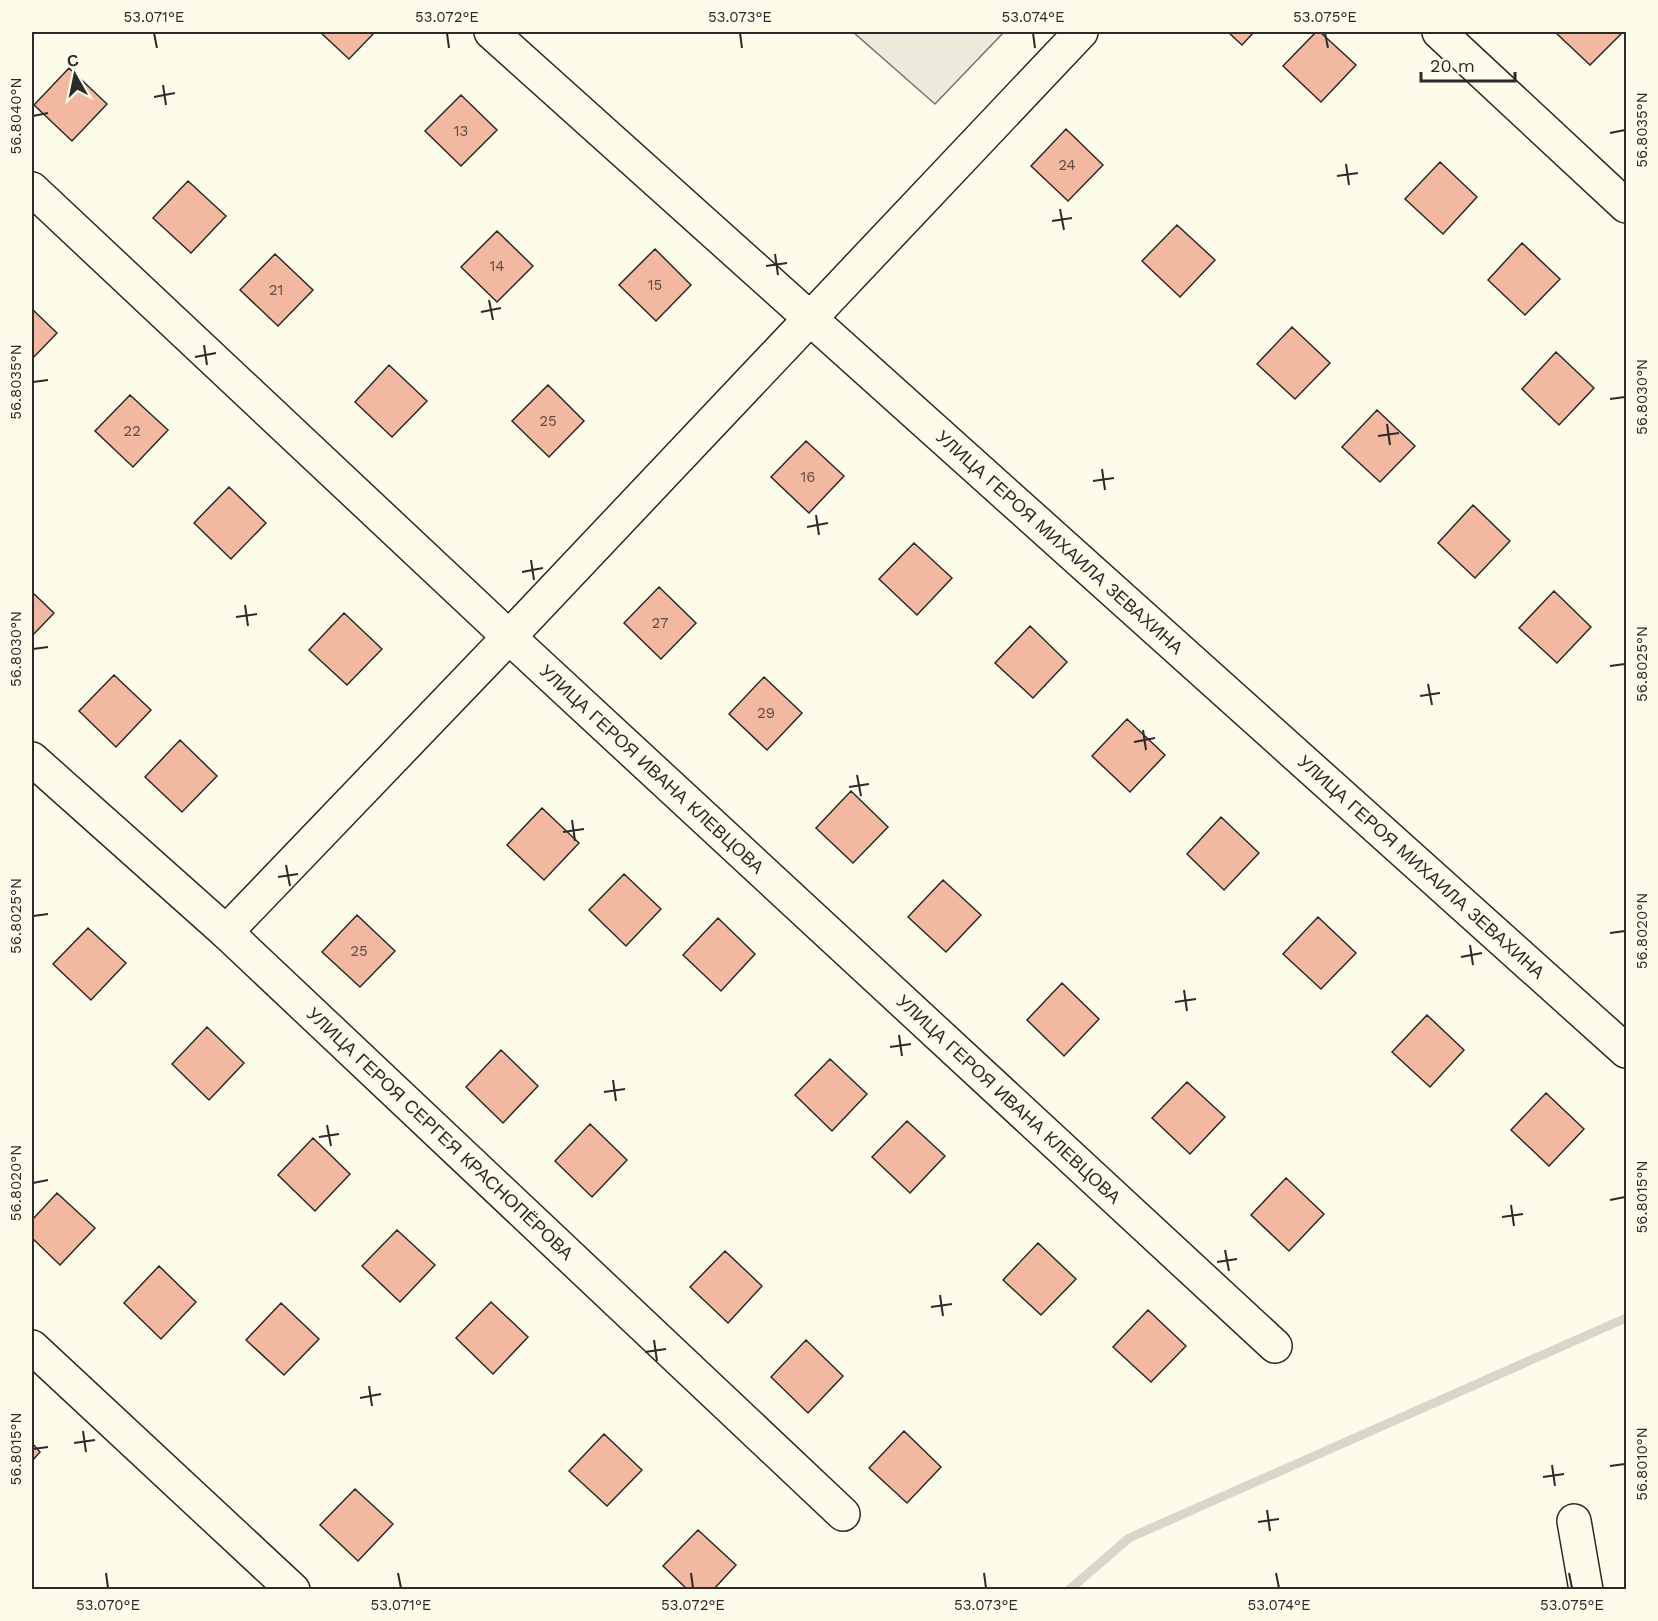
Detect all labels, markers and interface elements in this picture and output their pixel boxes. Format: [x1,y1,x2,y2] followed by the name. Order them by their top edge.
[124,8,184,26] text: 53.071°E
[415,8,479,26] text: 53.072°E
[708,8,772,26] text: 53.073°E
[1001,8,1065,26] text: 53.074°E
[1293,8,1357,26] text: 53.075°E
[45,45,105,105] north arrow
[1421,45,1516,83] scale bar
[66,50,80,71] text: С
[1430,55,1475,76] text: 20 m
[7,78,25,154] text: 56.8040°N
[1633,92,1651,168] text: 56.8035°N
[454,122,468,140] house number: 13
[1058,156,1076,174] house number: 24
[489,257,505,275] house number: 14
[648,276,662,294] house number: 15
[269,281,283,299] house number: 21
[7,344,25,420] text: 56.8035°N
[1633,359,1651,435] text: 56.8030°N
[539,412,557,430] house number: 25
[123,422,141,440] house number: 22
[932,426,1188,658] street label: УЛИЦА ГЕРОЯ МИХАИЛА ЗЕВАХИНА
[801,468,815,486] house number: 16
[7,611,25,687] text: 56.8030°N
[652,614,668,632] house number: 27
[1633,626,1651,702] text: 56.8025°N
[536,660,768,878] street label: УЛИЦА ГЕРОЯ ИВАНА КЛЕВЦОВА
[757,704,775,722] house number: 29
[1294,751,1549,983] street label: УЛИЦА ГЕРОЯ МИХАИЛА ЗЕВАХИНА
[7,878,25,954] text: 56.8025°N
[1633,893,1651,969] text: 56.8020°N
[350,942,368,960] house number: 25
[893,990,1125,1208] street label: УЛИЦА ГЕРОЯ ИВАНА КЛЕВЦОВА
[303,1003,578,1264] street label: УЛИЦА ГЕРОЯ СЕРГЕЯ КРАСНОПЁРОВА
[7,1145,25,1221] text: 56.8020°N
[1633,1161,1651,1233] text: 56.8015°N
[7,1413,25,1485] text: 56.8015°N
[1633,1427,1651,1501] text: 56.8010°N
[76,1596,140,1614] text: 53.070°E
[371,1596,431,1614] text: 53.071°E
[661,1596,725,1614] text: 53.072°E
[954,1596,1018,1614] text: 53.073°E
[1247,1596,1311,1614] text: 53.074°E
[1540,1596,1604,1614] text: 53.075°E

